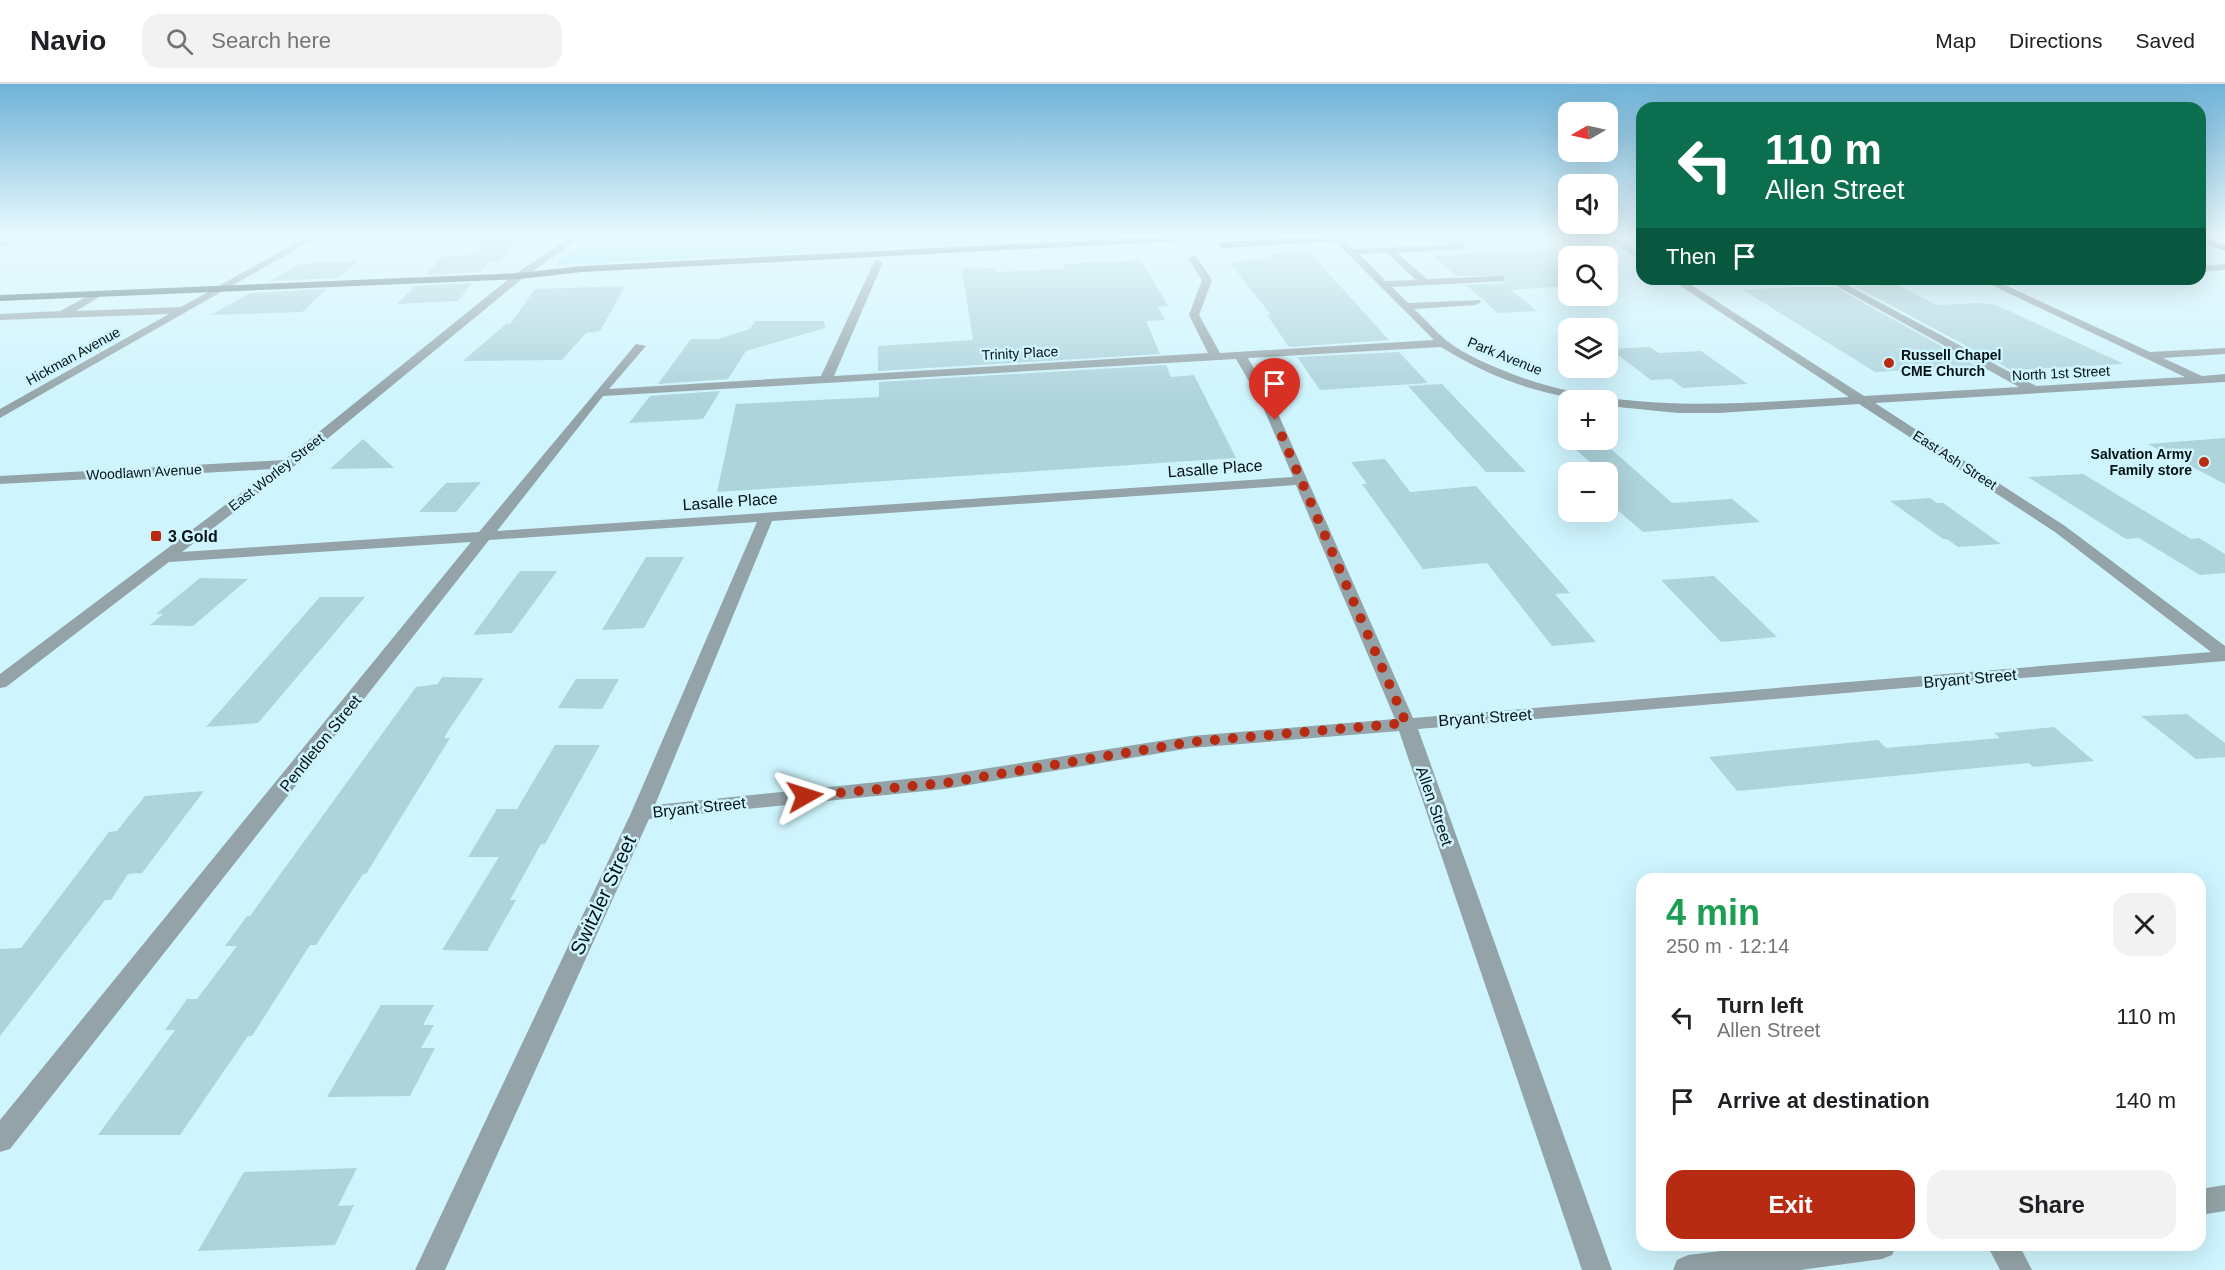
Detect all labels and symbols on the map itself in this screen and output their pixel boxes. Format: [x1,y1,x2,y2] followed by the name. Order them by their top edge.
[1558,102,1618,162] north arrow
[23,323,123,388] street label: Hickman Avenue
[1465,334,1545,378] street label: Park Avenue
[981,343,1059,363] street label: Trinity Place
[1901,347,2001,379] place label: Russell Chapel CME Church
[1882,356,1896,370] marker: Russell Chapel CME Church
[1249,358,1300,420] pin
[2012,362,2110,384] street label: North 1st Street
[1910,427,2000,493] street label: East Ash Street
[225,430,327,514] street label: East Worley Street
[2091,446,2192,478] place label: Salvation Army Family store
[2197,455,2211,469] marker: Salvation Army Family store
[1167,457,1263,480] street label: Lasalle Place
[86,461,202,483] street label: Woodlawn Avenue
[682,490,778,513] street label: Lasalle Place
[168,528,218,545] place label: 3 Gold
[149,529,163,543] marker: 3 Gold
[1923,666,2018,691] street label: Bryant Street
[276,691,365,795] street label: Pendleton Street
[1438,706,1533,729] street label: Bryant Street
[773,764,837,828] position arrow
[1413,764,1456,849] street label: Allen Street
[652,794,747,821] street label: Bryant Street
[566,832,640,958] street label: Switzler Street

